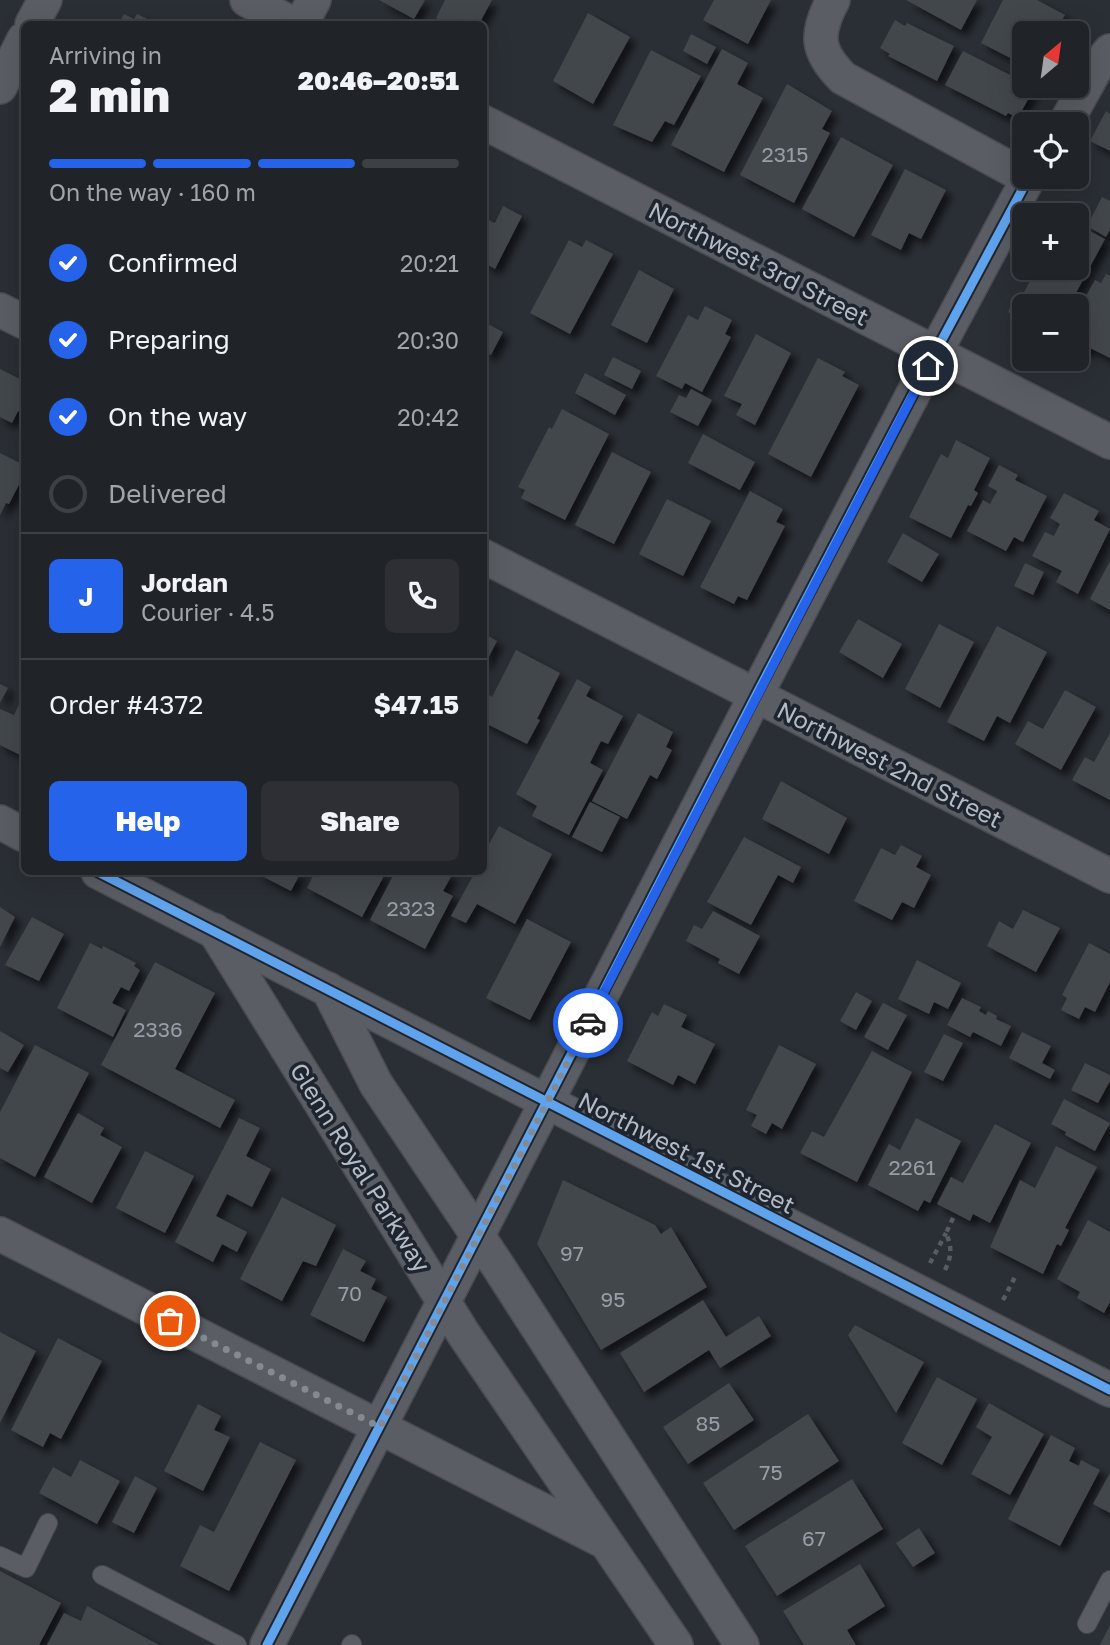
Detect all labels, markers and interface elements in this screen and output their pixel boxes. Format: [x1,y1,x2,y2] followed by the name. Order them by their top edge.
[1012,21,1088,98] north arrow
[1012,21,1089,371] map controls
[49,41,162,69] text: Arriving in
[298,65,459,96] text: 20:46–20:51
[49,67,170,122] text: 2 min
[1012,112,1089,189] button: locate
[762,141,808,167] house number: 2315
[49,178,256,206] text: On the way · 160 m
[644,195,874,331] street label: Northwest 3rd Street
[1012,203,1089,280] button: +
[49,244,87,282] icon: check
[108,247,238,278] text: Confirmed
[400,249,459,277] text: 20:21
[1012,294,1089,371] button: −
[49,321,87,359] icon: check
[108,324,230,355] text: Preparing
[397,326,459,354] text: 20:30
[898,336,958,396] pin
[909,347,947,385] icon: home
[49,398,87,436] icon: check
[108,401,247,432] text: On the way
[397,403,459,431] text: 20:42
[108,478,227,509] text: Delivered
[385,559,459,633] button: phone
[141,567,228,598] text: Jordan
[79,581,93,612] text: J
[141,598,274,626] text: Courier · 4.5
[49,689,203,720] text: Order #4372
[374,689,459,720] text: $47.15
[773,695,1007,833] street label: Northwest 2nd Street
[49,781,247,861] button: Help
[261,781,459,861] button: Share
[387,895,435,921] house number: 2323
[553,988,623,1058] courier
[569,1004,607,1042] icon: car
[133,1016,183,1042] house number: 2336
[285,1057,437,1277] street label: Glenn Royal Parkway
[574,1085,800,1219] street label: Northwest 1st Street
[888,1154,936,1180] house number: 2261
[560,1240,584,1266] house number: 97
[338,1280,362,1306] house number: 70
[601,1286,625,1312] house number: 95
[140,1291,200,1351] pin
[151,1302,189,1340] icon: bag
[696,1410,721,1436] house number: 85
[759,1459,783,1485] house number: 75
[802,1525,826,1551] house number: 67

